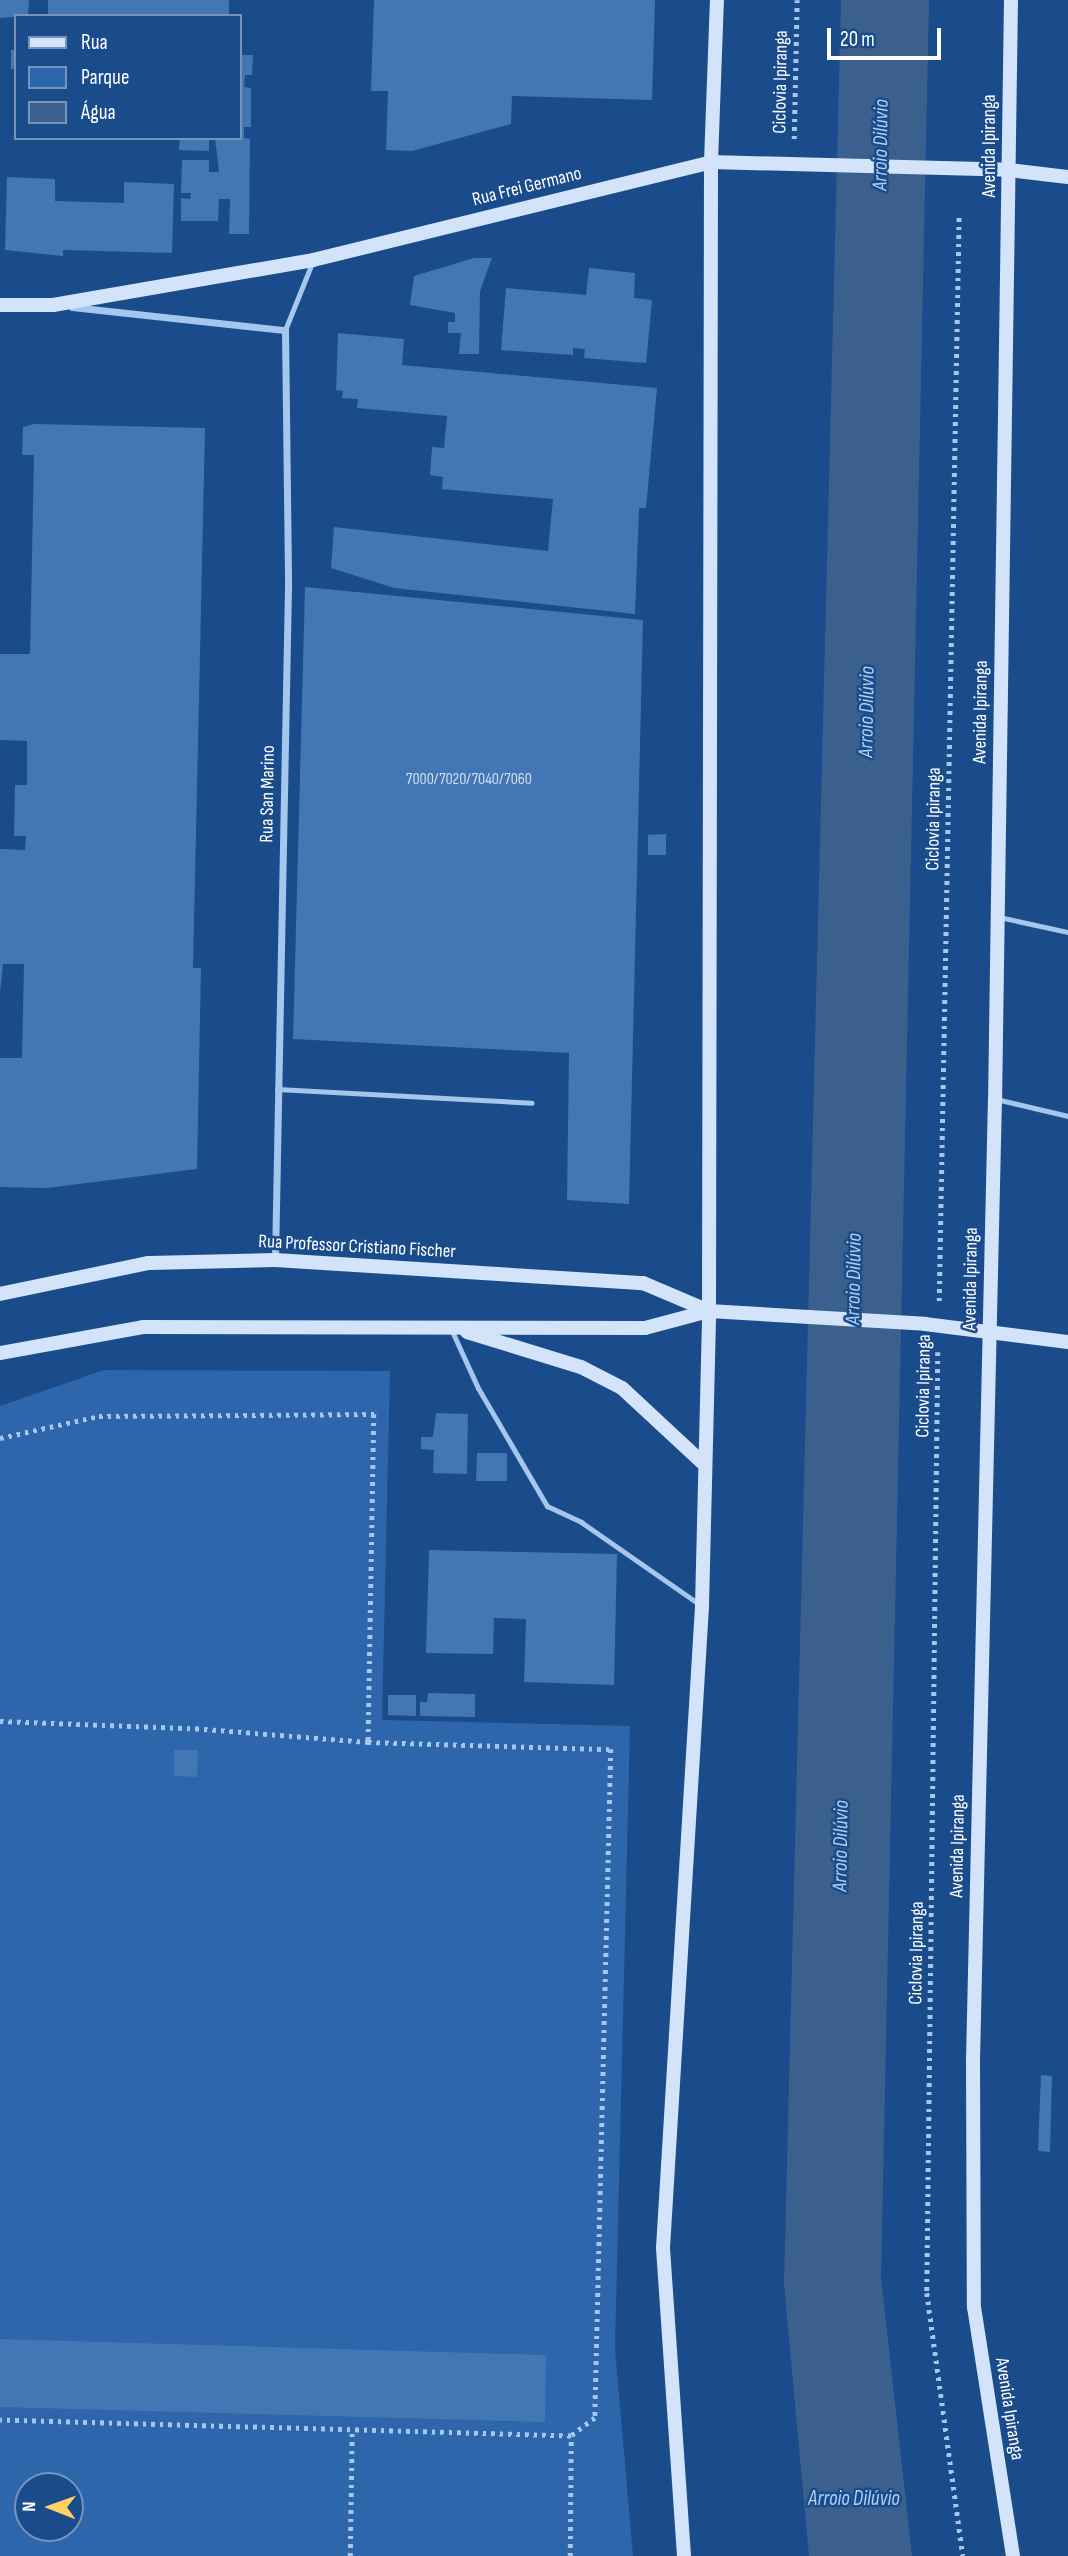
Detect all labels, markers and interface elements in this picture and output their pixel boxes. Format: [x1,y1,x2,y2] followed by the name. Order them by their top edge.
[14,14,242,140] legend
[830,14,944,58] scale bar
[840,27,875,52] text: 20 m
[81,30,108,55] text: Rua
[769,30,793,134] street label: Ciclovia Ipiranga
[81,65,129,90] text: Parque
[979,94,1001,198] street label: Avenida Ipiranga
[868,99,894,191] water label: Arroio Dilúvio
[81,100,116,125] text: Água
[470,162,584,212] street label: Rua Frei Germano
[969,660,993,764] street label: Avenida Ipiranga
[854,666,880,758] water label: Arroio Dilúvio
[256,745,280,843] street label: Rua San Marino
[922,767,946,871] street label: Ciclovia Ipiranga
[406,770,532,790] house number: 7000/7020/7040/7060
[959,1227,983,1331] street label: Avenida Ipiranga
[258,1230,456,1264] street label: Rua Professor Cristiano Fischer
[841,1233,867,1325] water label: Arroio Dilúvio
[912,1334,936,1438] street label: Ciclovia Ipiranga
[946,1794,970,1898] street label: Avenida Ipiranga
[828,1800,854,1892] water label: Arroio Dilúvio
[905,1901,929,2005] street label: Ciclovia Ipiranga
[990,2356,1028,2462] street label: Avenida Ipiranga
[14,2472,84,2542] north arrow
[808,2486,900,2512] water label: Arroio Dilúvio
[18,2501,41,2512] text: N

